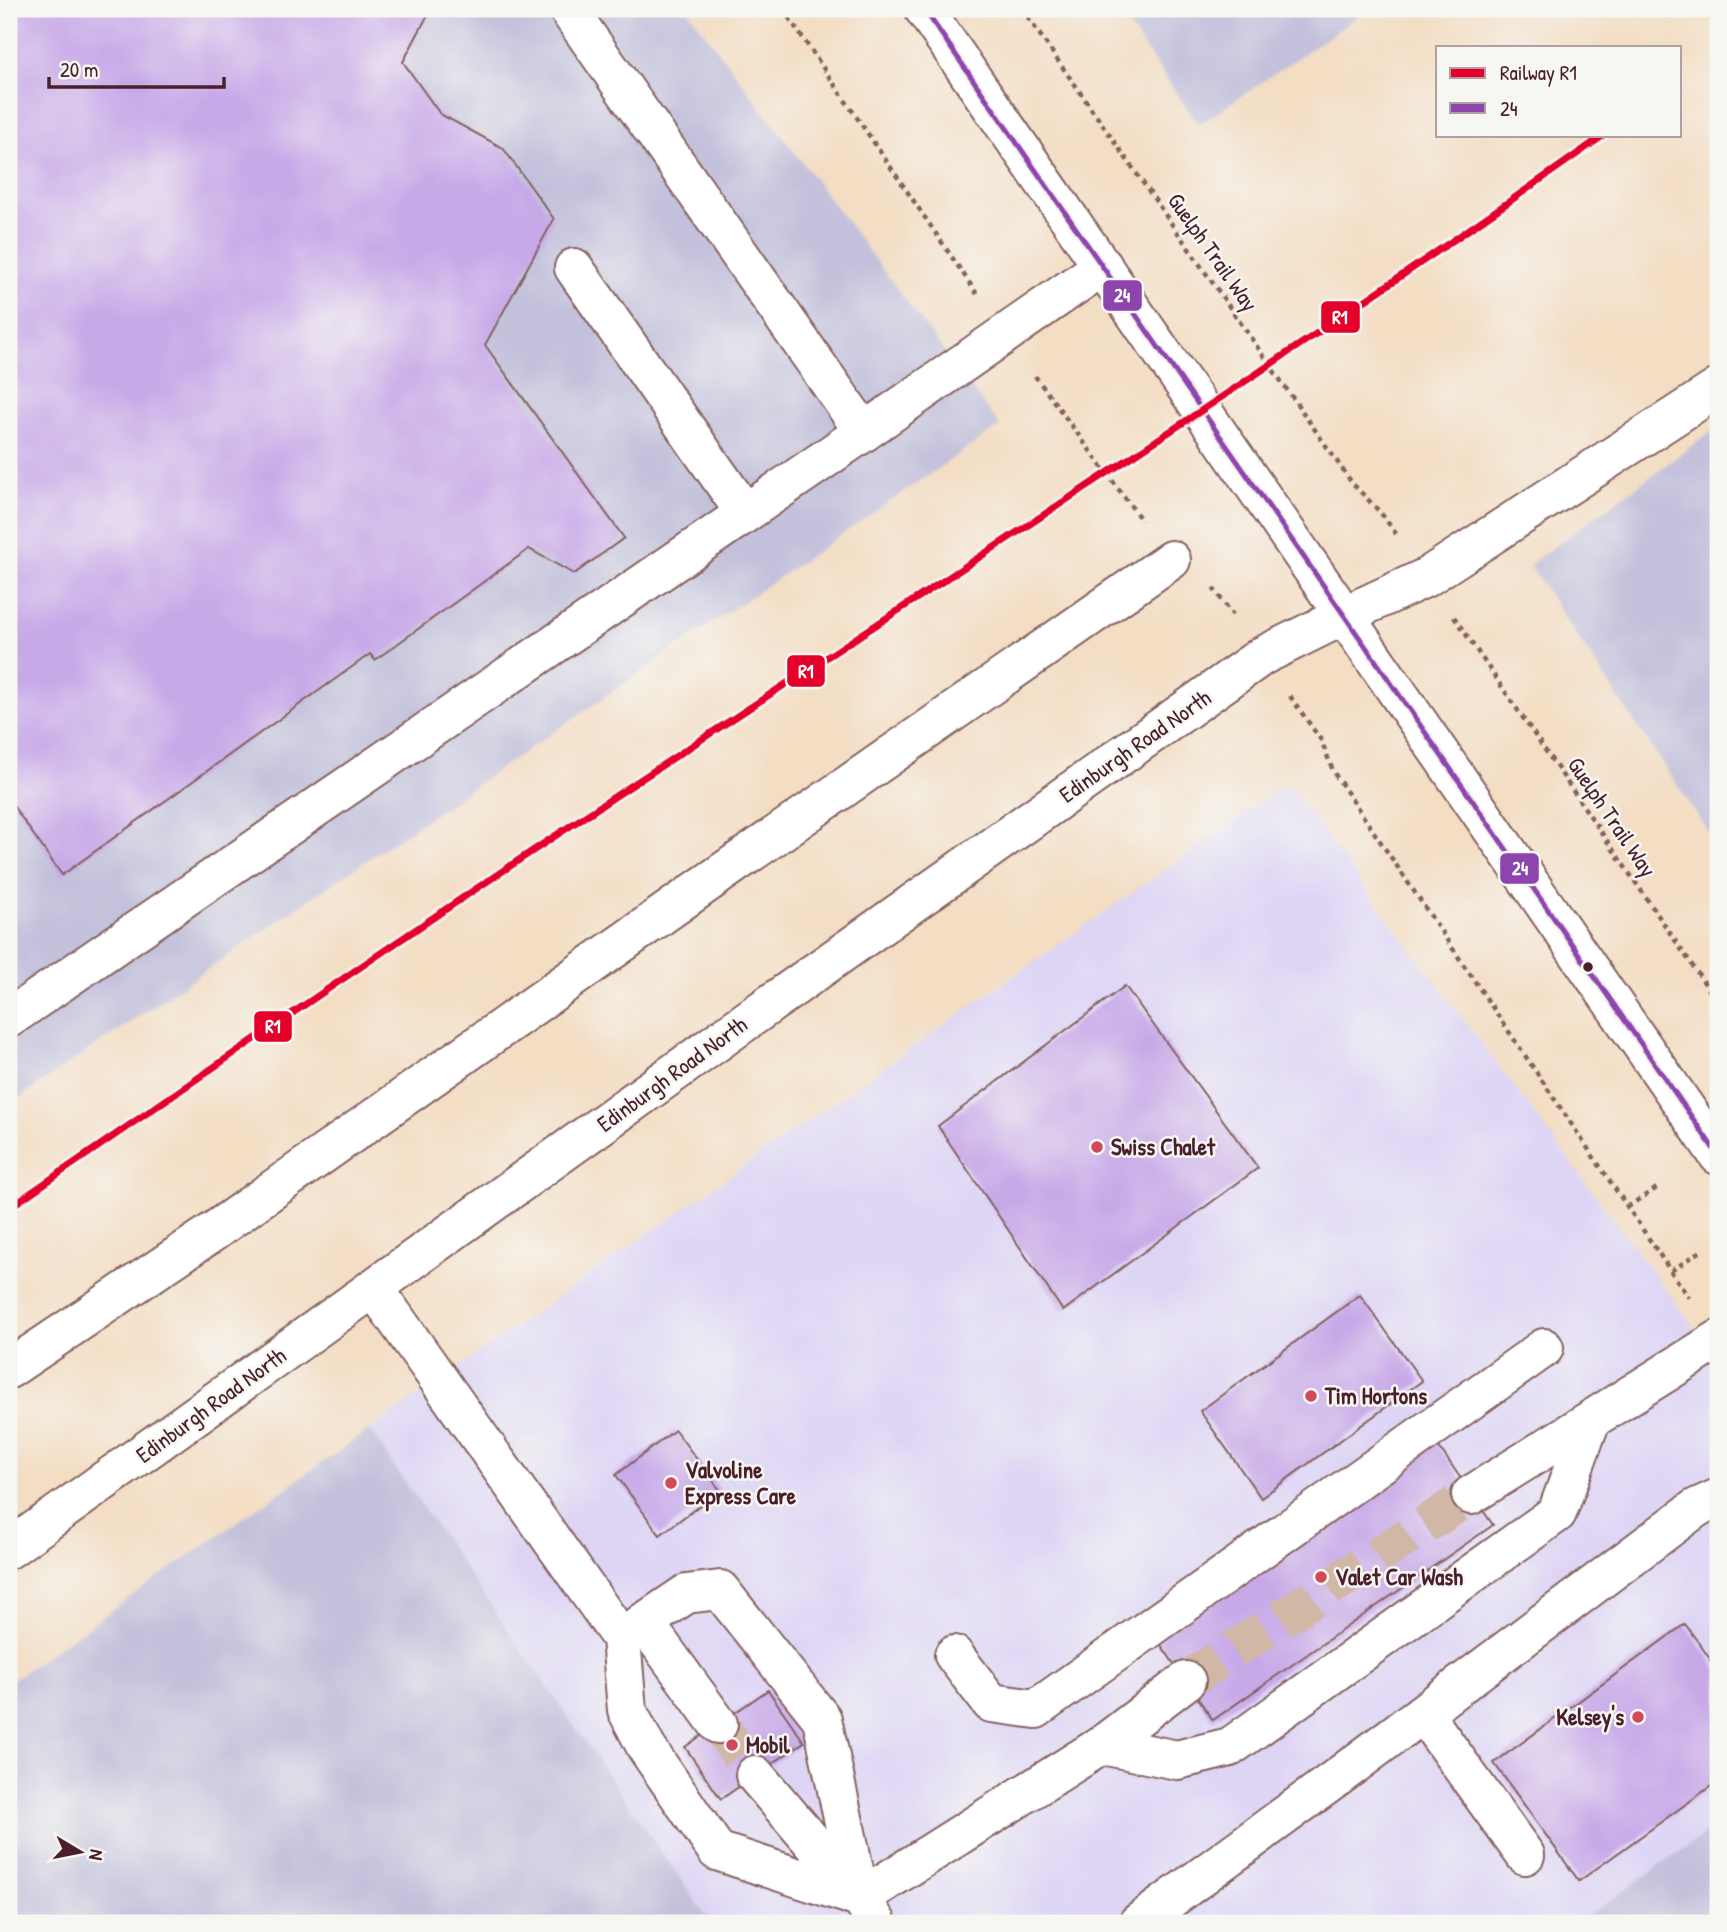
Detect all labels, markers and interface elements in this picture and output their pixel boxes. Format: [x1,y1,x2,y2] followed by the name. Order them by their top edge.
[49,46,224,90] scale bar
[1436,46,1682,136] legend
[60,55,98,84] text: 20 m
[1500,58,1577,87] text: Railway R1
[1500,94,1518,123] text: 24
[1161,186,1266,318] street label: Guelph Trail Way
[1102,279,1143,312] line badge: 24
[1114,282,1130,308] text: 24
[1320,300,1361,334] line badge: R1
[1332,304,1348,330] text: R1
[786,654,826,688] line badge: R1
[798,658,814,684] text: R1
[1053,682,1217,809] street label: Edinburgh Road North
[1561,751,1664,883] street label: Guelph Trail Way
[1499,852,1540,885] line badge: 24
[1512,855,1528,881] text: 24
[1581,960,1595,974] unlabelled marker
[590,1008,753,1139] street label: Edinburgh Road North
[253,1010,293,1043] line badge: R1
[265,1013,281,1039] text: R1
[1111,1131,1216,1162] place label: Swiss Chalet
[1089,1139,1105,1155] marker: Swiss Chalet
[129,1339,292,1470] street label: Edinburgh Road North
[1324,1380,1427,1411] place label: Tim Hortons
[1303,1388,1319,1404] marker: Tim Hortons
[685,1454,797,1512] place label: Valvoline Express Care
[663,1475,679,1491] marker: Valvoline Express Care
[1335,1561,1463,1592] place label: Valet Car Wash
[1313,1569,1329,1585] marker: Valet Car Wash
[1556,1701,1624,1733] place label: Kelsey's
[1630,1709,1646,1725] marker: Kelsey's
[746,1729,791,1760] place label: Mobil
[724,1737,740,1753] marker: Mobil
[46,1816,116,1886] north arrow
[83,1848,110,1862] text: N

